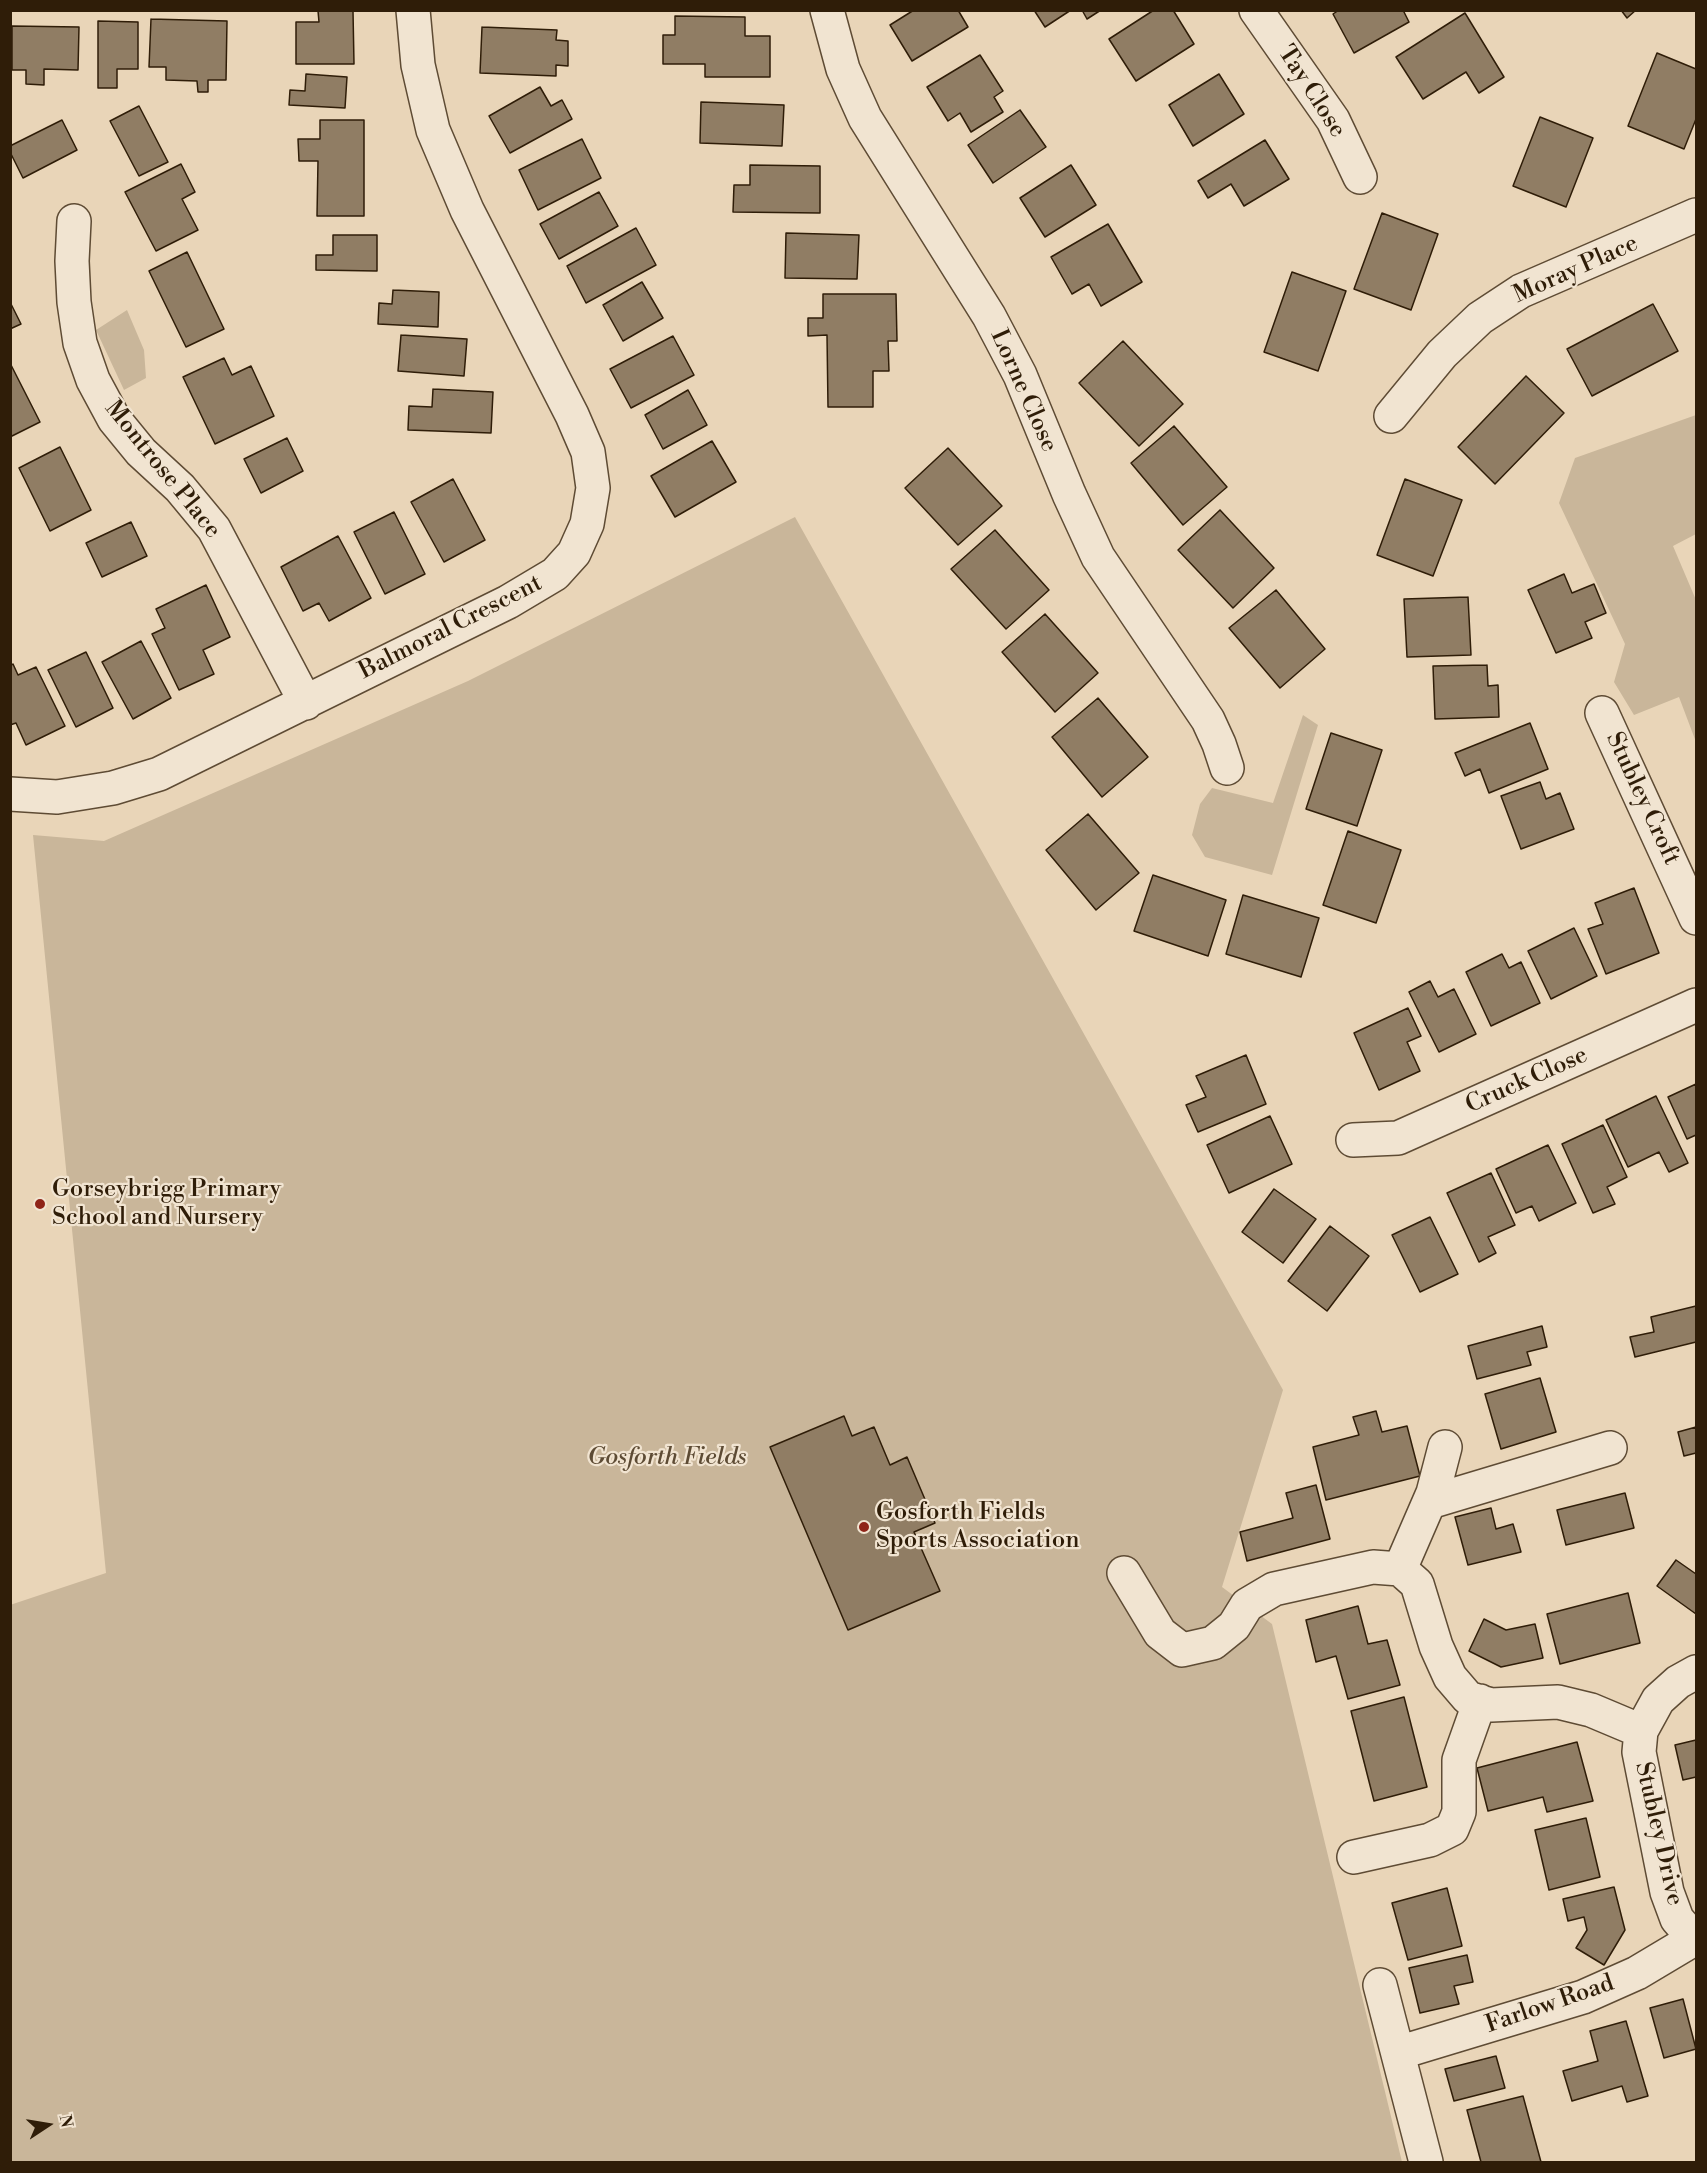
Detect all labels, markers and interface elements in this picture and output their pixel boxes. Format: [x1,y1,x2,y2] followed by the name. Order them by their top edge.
[1271,41,1351,143] street label: Tay Close
[1509,230,1643,310] street label: Moray Place
[983,325,1063,457] street label: Lorne Close
[98,395,226,545] street label: Montrose Place
[355,569,547,687] street label: Balmoral Crescent
[1599,728,1685,870] street label: Stubley Croft
[1462,1041,1592,1121] street label: Cruck Close
[52,1176,281,1232] place label: Gorseybrigg Primary School and Nursery
[33,1197,47,1211] marker: Gorseybrigg Primary School and Nursery
[587,1444,747,1472] park label: Gosforth Fields
[876,1499,1079,1555] place label: Gosforth Fields Sports Association
[857,1520,871,1534] marker: Gosforth Fields Sports Association
[1627,1759,1689,1909] street label: Stubley Drive
[1482,1970,1618,2040] street label: Farlow Road
[18,2095,78,2155] north arrow
[55,2113,77,2130] text: N

